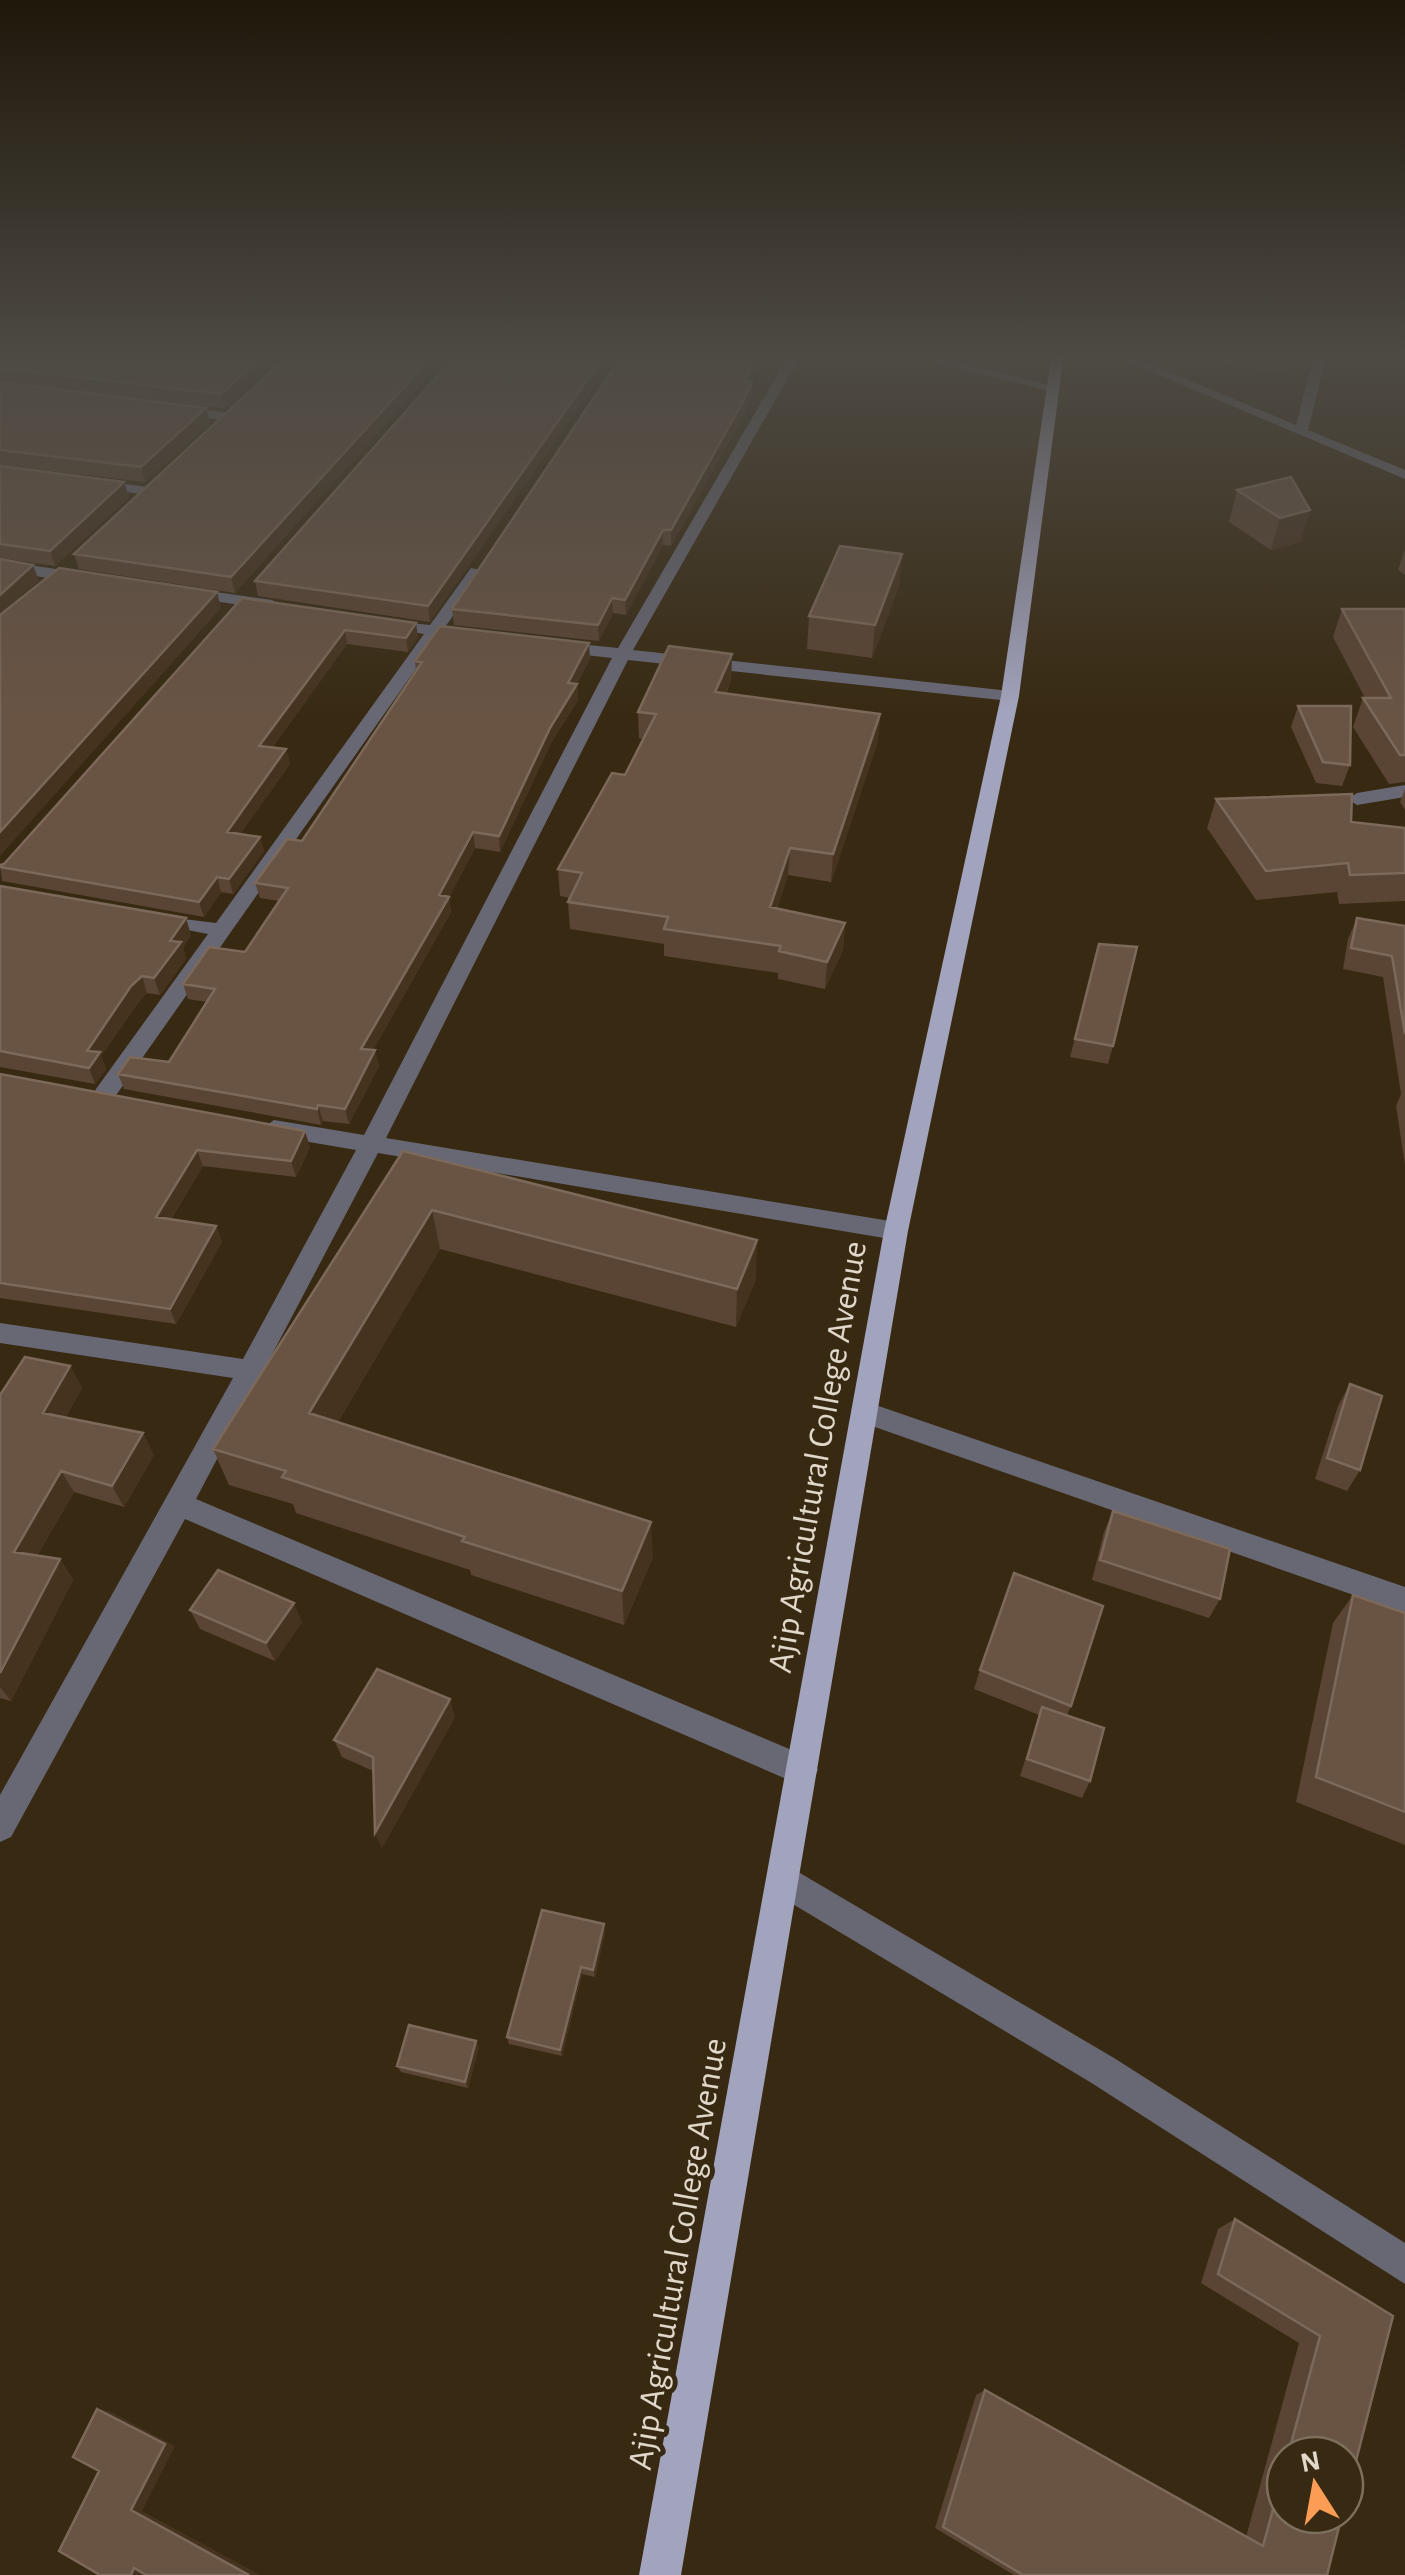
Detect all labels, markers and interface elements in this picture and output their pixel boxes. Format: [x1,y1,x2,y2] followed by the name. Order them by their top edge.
[763,1239,873,1675] street label: Ajip Agricultural College Avenue
[623,2036,733,2472] street label: Ajip Agricultural College Avenue
[1265,2435,1365,2535] north arrow
[1298,2447,1323,2478] text: N

